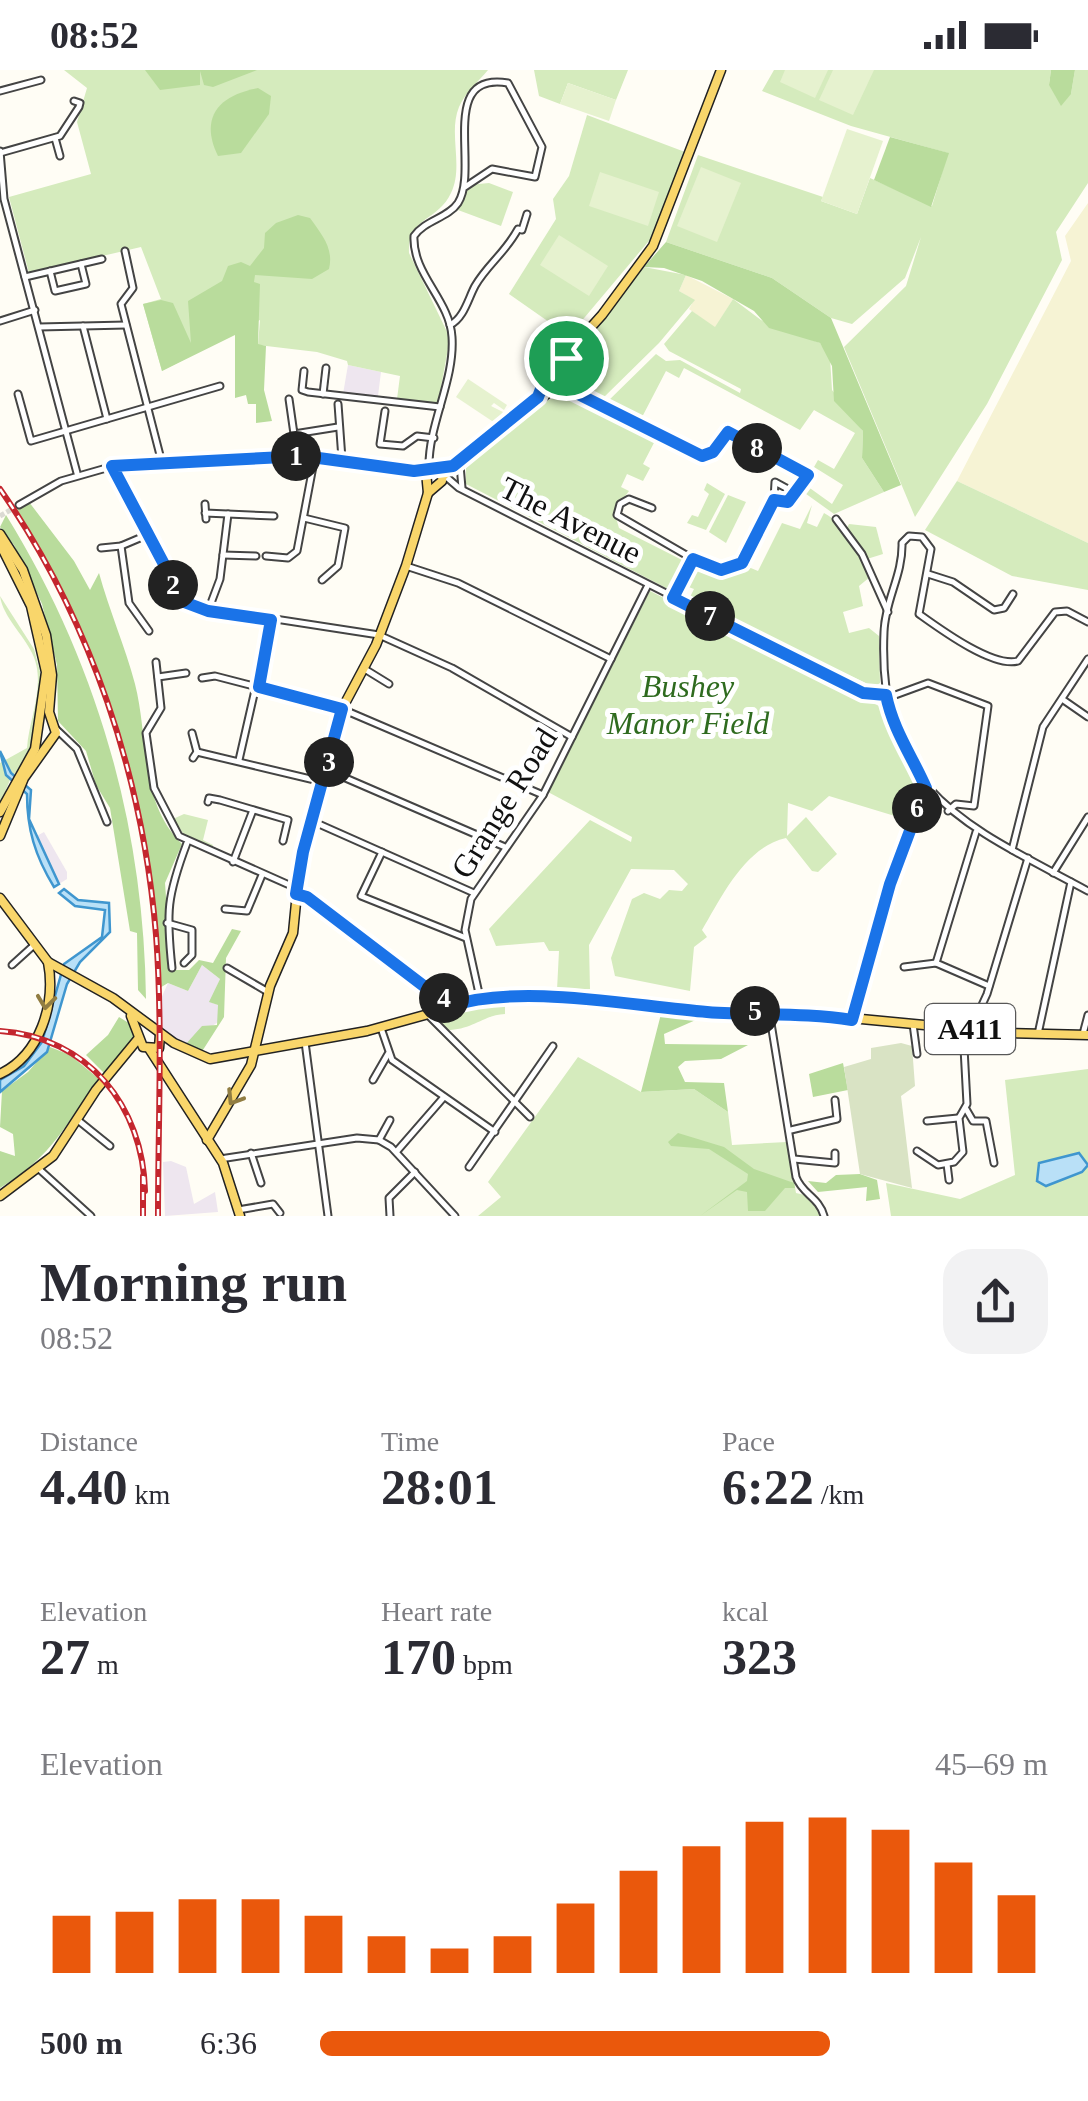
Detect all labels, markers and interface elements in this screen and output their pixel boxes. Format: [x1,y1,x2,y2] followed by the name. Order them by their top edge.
[50,14,139,56] text: 08:52
[524,316,609,401] pin
[539,331,594,386] icon: arrive
[732,423,782,473] pin: 8
[271,431,321,481] pin: 1
[750,432,764,463] text: 8
[289,440,303,471] text: 1
[495,469,647,571] street label: The Avenue
[148,560,198,610] pin: 2
[166,569,180,600] text: 2
[685,591,735,641] pin: 7
[703,600,717,631] text: 7
[606,668,770,741] park label: Bushey Manor Field
[444,721,564,885] street label: Grange Road
[304,737,354,787] pin: 3
[322,746,336,777] text: 3
[892,783,942,833] pin: 6
[910,792,924,823] text: 6
[419,973,469,1023] pin: 4
[437,982,451,1013] text: 4
[730,986,780,1036] pin: 5
[36,994,57,1010] one-way arrow
[748,995,762,1026] text: 5
[925,1004,1015,1054] road number: A411
[227,1087,246,1105] one-way arrow
[943,1249,1048,1354] button: share
[40,1252,347,1313] text: Morning run
[40,1320,113,1356] text: 08:52
[40,1426,138,1457] text: Distance
[381,1426,439,1457] text: Time
[722,1426,775,1457] text: Pace
[40,1459,128,1515] text: 4.40
[381,1459,498,1515] text: 28:01
[722,1459,814,1515] text: 6:22
[128,1479,170,1510] text: km
[814,1479,864,1510] text: /km
[40,1596,147,1627] text: Elevation
[381,1596,492,1627] text: Heart rate
[722,1596,769,1627] text: kcal
[40,1629,90,1685] text: 27
[381,1629,456,1685] text: 170
[722,1629,797,1685] text: 323
[90,1649,119,1680] text: m
[456,1649,513,1680] text: bpm
[40,1746,163,1782] text: Elevation
[935,1746,1048,1782] text: 45–69 m
[40,2025,123,2061] text: 500 m
[200,2025,257,2061] text: 6:36

